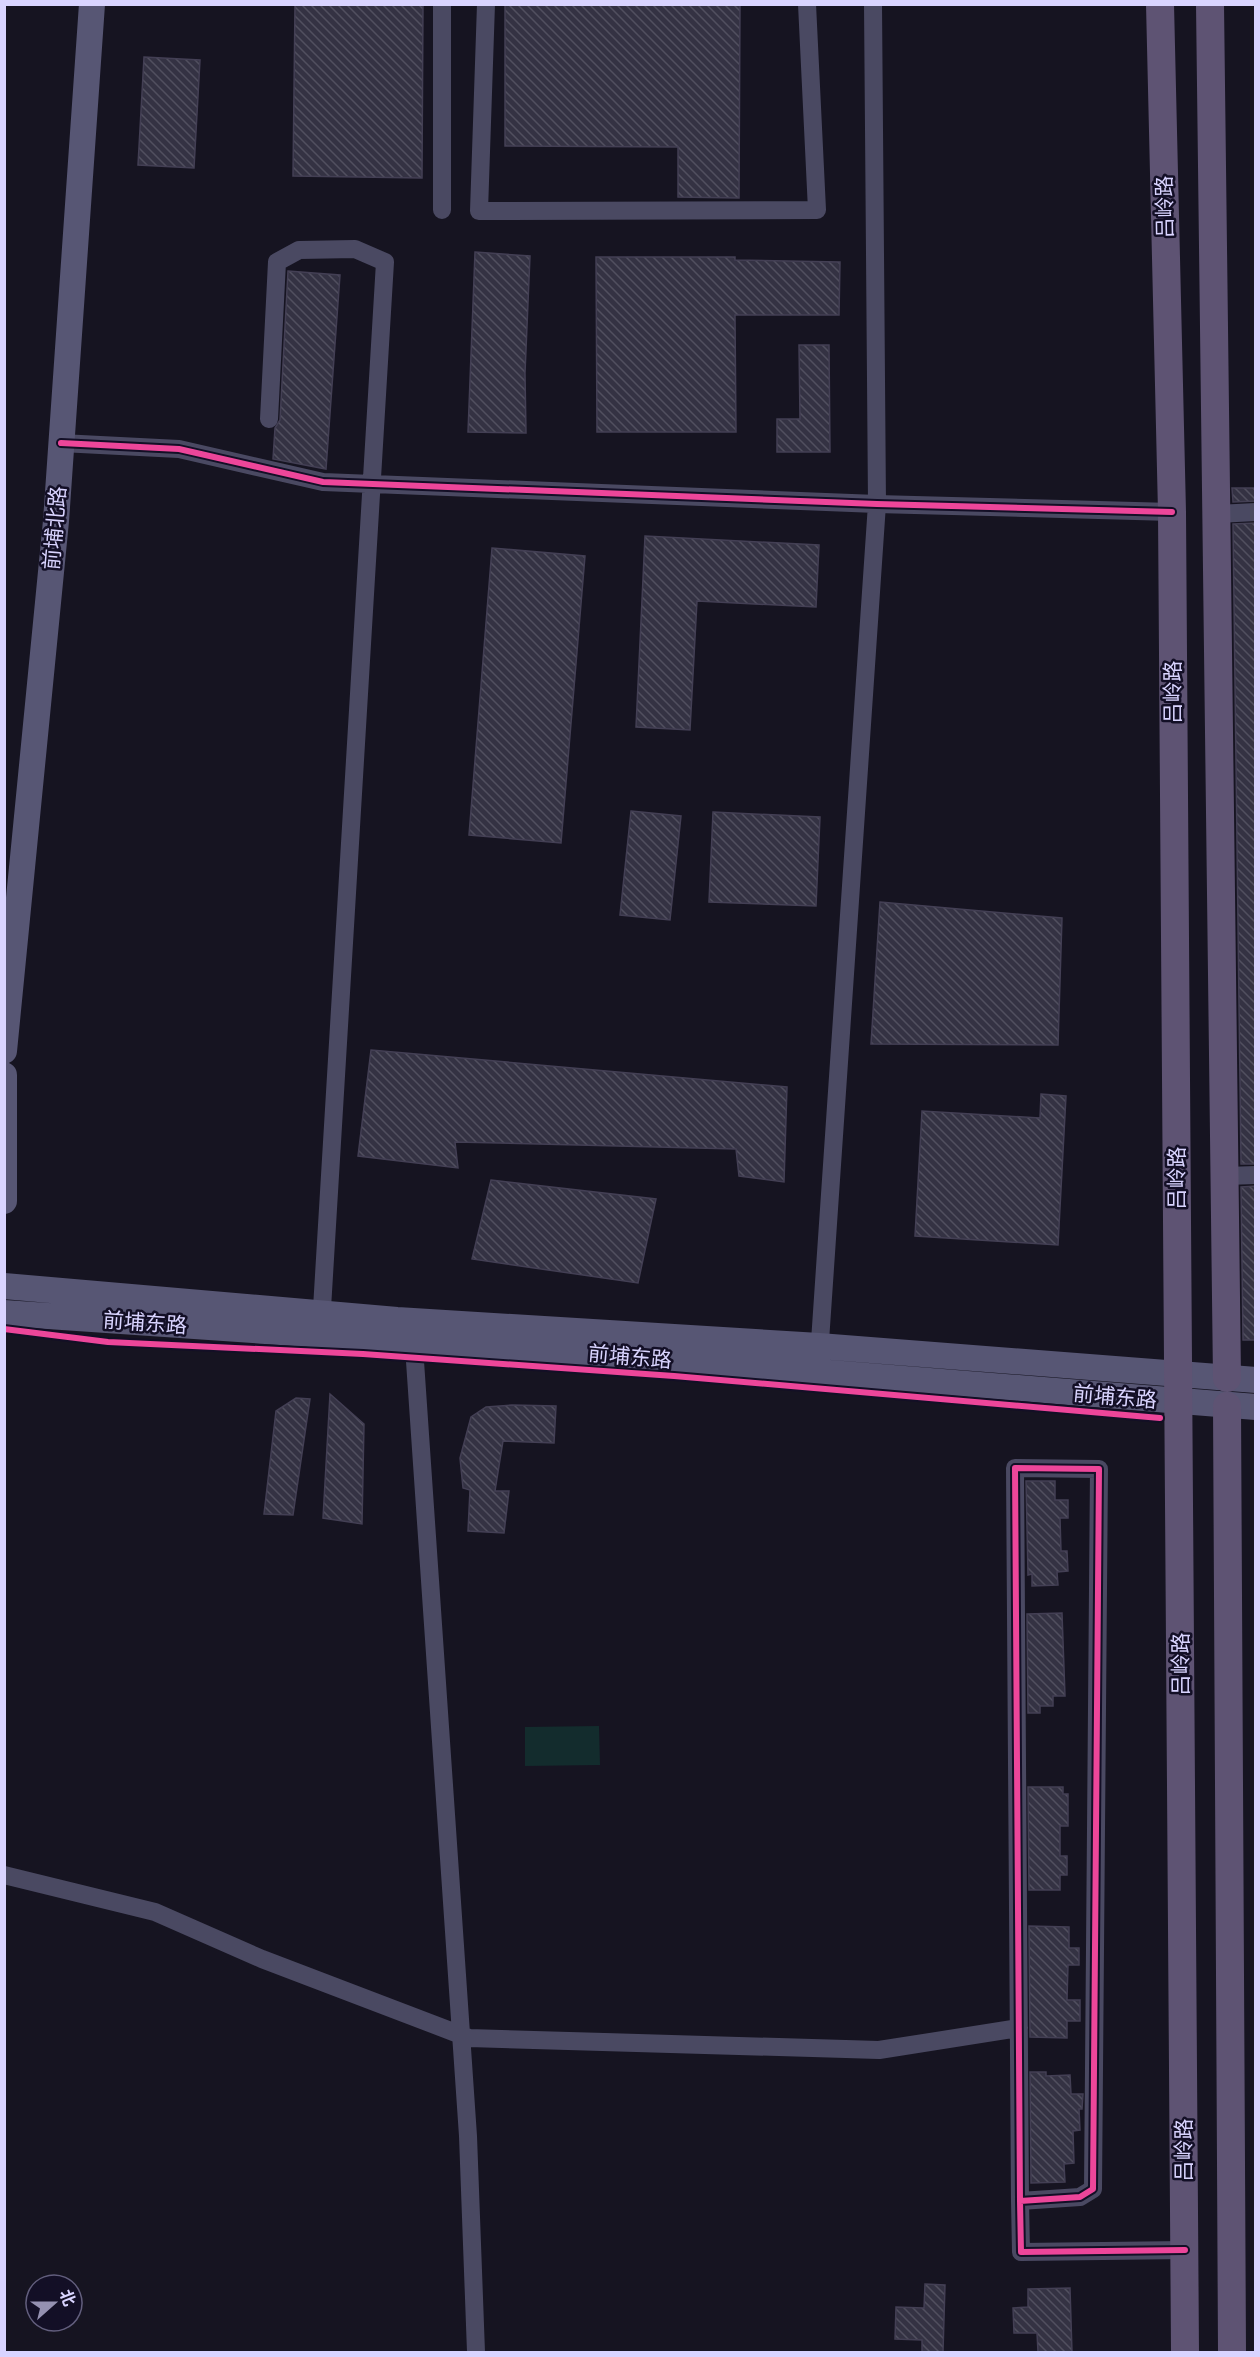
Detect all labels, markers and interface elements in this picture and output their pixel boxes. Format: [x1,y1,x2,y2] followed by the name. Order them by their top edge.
[1151,175,1178,239] street label: 吕岭路
[38,485,71,571] street label: 前埔北路
[1160,661,1185,724] street label: 吕岭路
[1164,1147,1189,1210] street label: 吕岭路
[102,1307,188,1338] street label: 前埔东路
[587,1340,673,1373] street label: 前埔东路
[1072,1380,1158,1413] street label: 前埔东路
[1168,1633,1193,1696] street label: 吕岭路
[1171,2119,1196,2182] street label: 吕岭路
[24,2273,84,2333] north arrow
[56,2287,79,2309] text: 北

